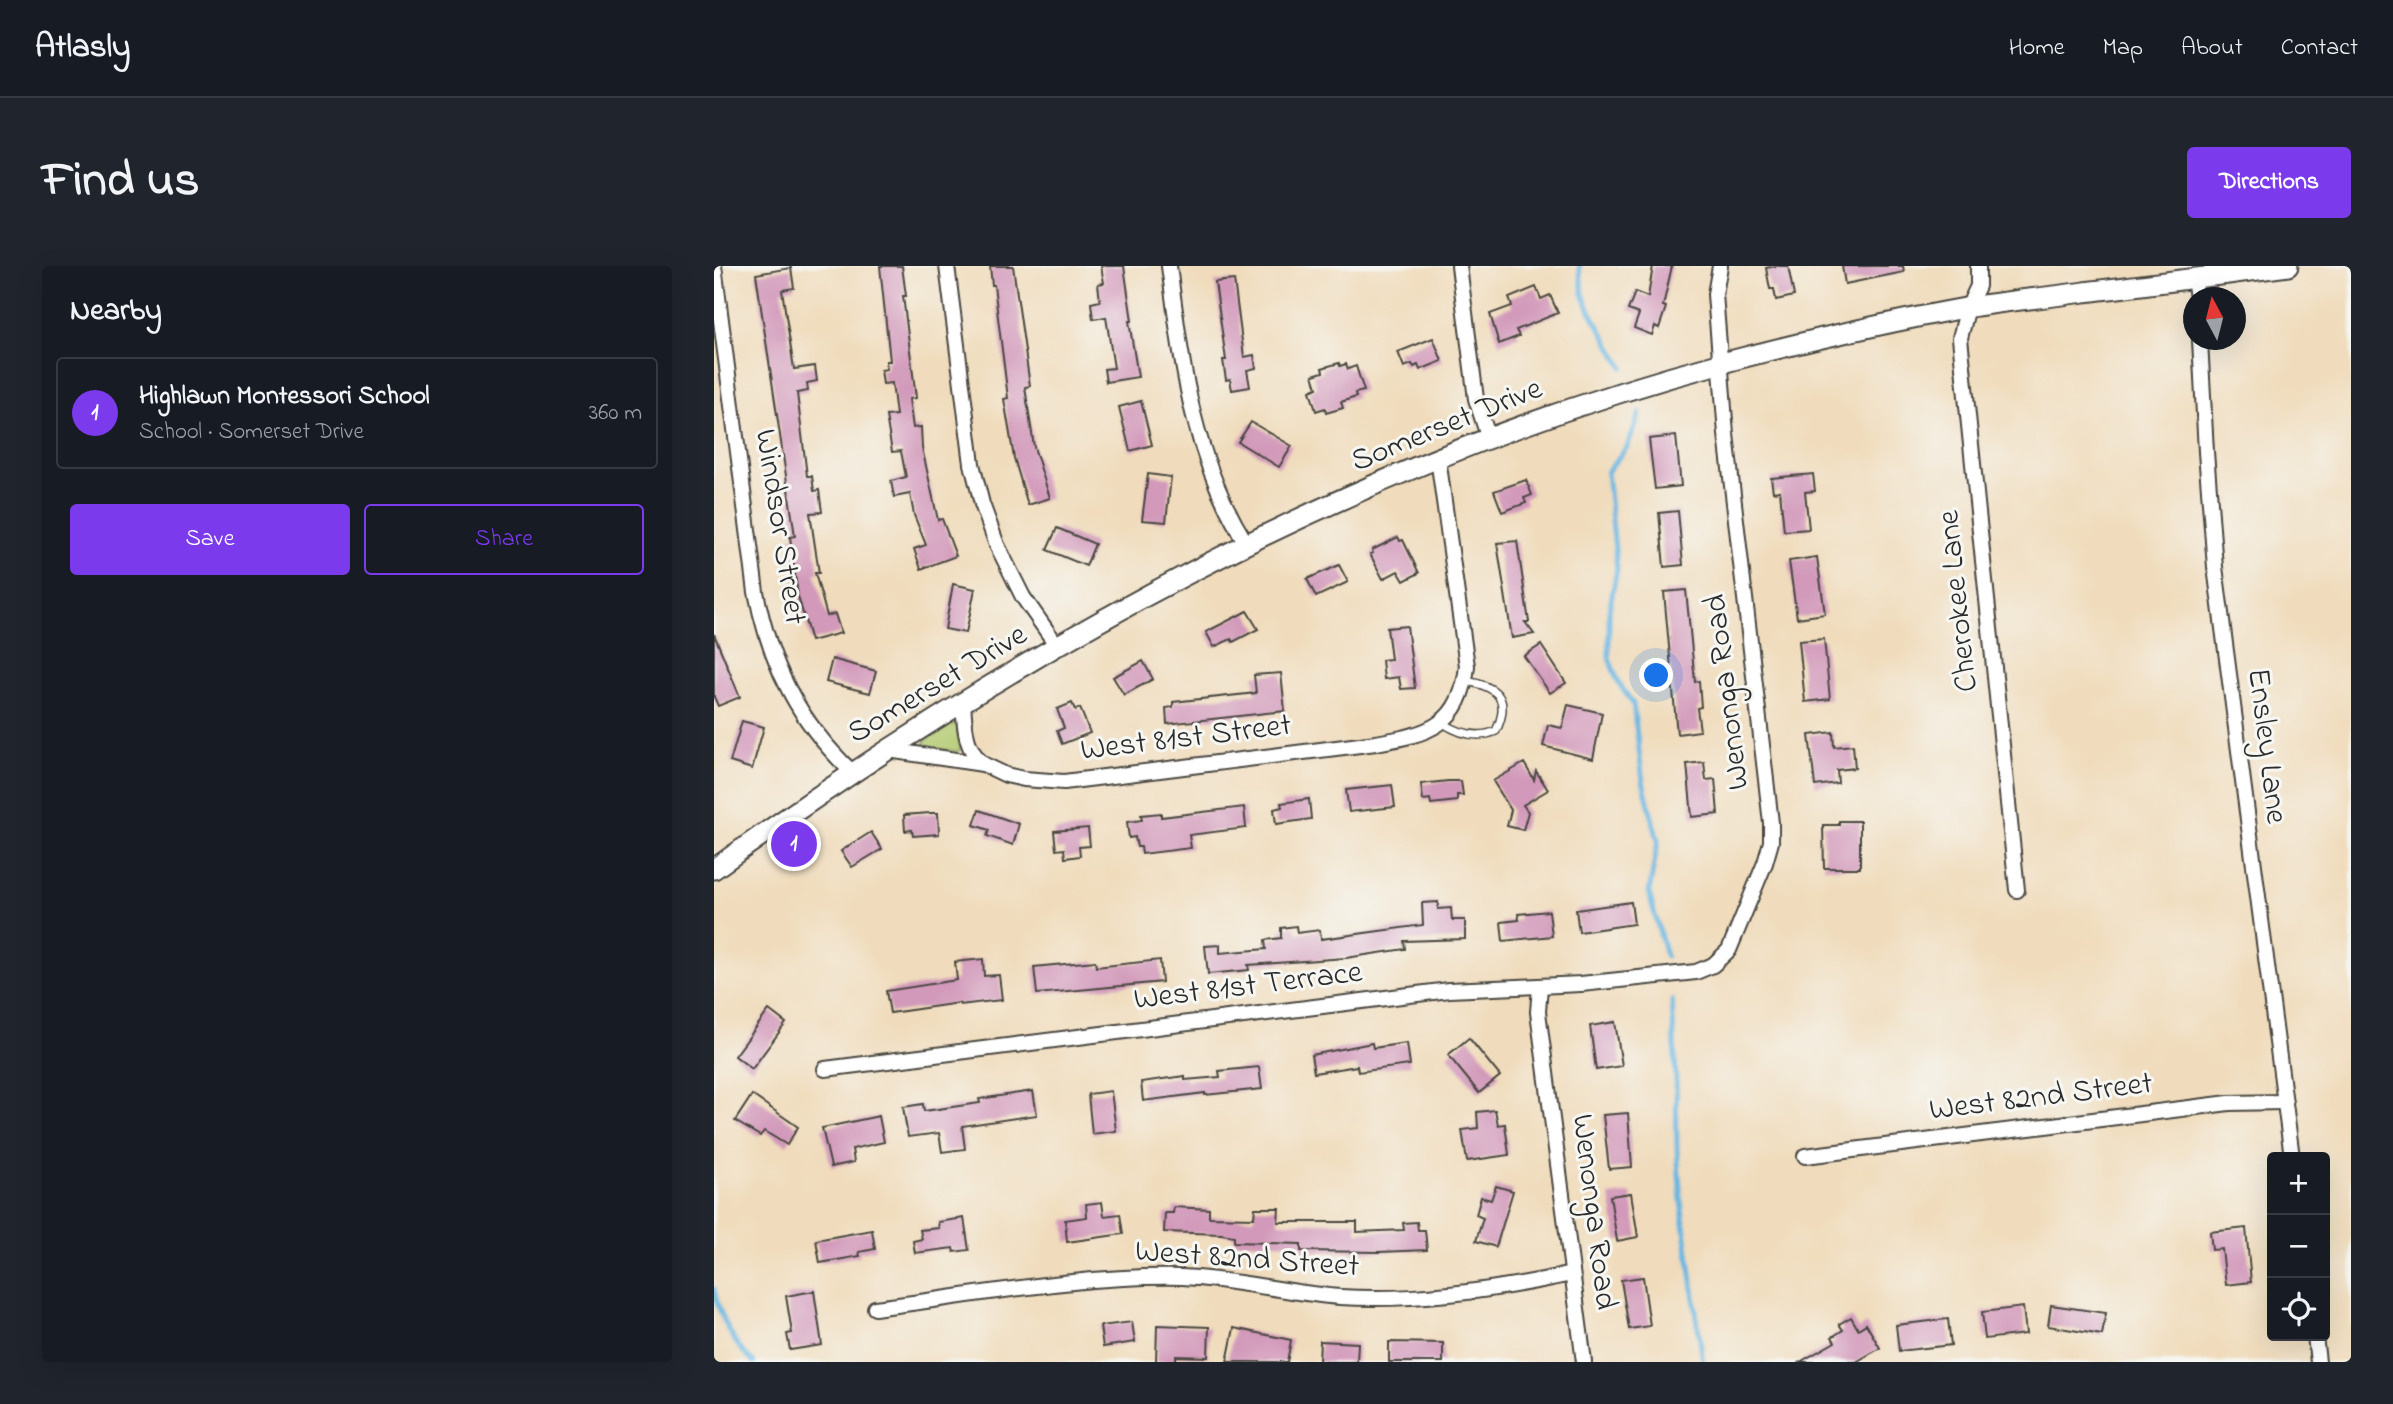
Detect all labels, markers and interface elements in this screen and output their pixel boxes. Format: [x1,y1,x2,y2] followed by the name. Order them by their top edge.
[35,24,130,72] text: Atlasly
[2009,31,2065,66] text: Home
[2103,31,2143,66] text: Map
[2181,31,2243,66] text: About
[2281,31,2358,66] text: Contact
[42,146,199,218] text: Find us
[2187,147,2351,218] button: Directions
[2183,287,2246,350] north arrow
[70,290,162,334] text: Nearby
[1344,366,1550,486] street label: Somerset Drive
[139,378,430,416] text: Highlawn Montessori School
[91,397,99,430] text: 1
[589,397,642,430] text: 360 m
[139,416,364,449] text: School · Somerset Drive
[740,426,818,628] street label: Windsor Street
[70,504,350,575] button: Save
[364,504,644,575] button: Share
[1926,507,1992,694] street label: Cherokee Lane
[1693,592,1763,792] street label: Wenonga Road
[839,612,1037,757] street label: Somerset Drive
[1639,658,1673,692] your location
[2233,666,2299,827] street label: Ensley Lane
[1078,703,1294,775] street label: West 81st Street
[771,818,817,870] pin: 1
[1131,950,1366,1024] street label: West 81st Terrace
[1927,1061,2156,1135] street label: West 82nd Street
[1558,1112,1628,1312] street label: Wenonga Road
[2267,1152,2330,1341] map controls
[2267,1152,2330,1215] button: +
[2267,1215,2330,1278] button: −
[1133,1229,1361,1291] street label: West 82nd Street
[2267,1278,2330,1341] button: locate

